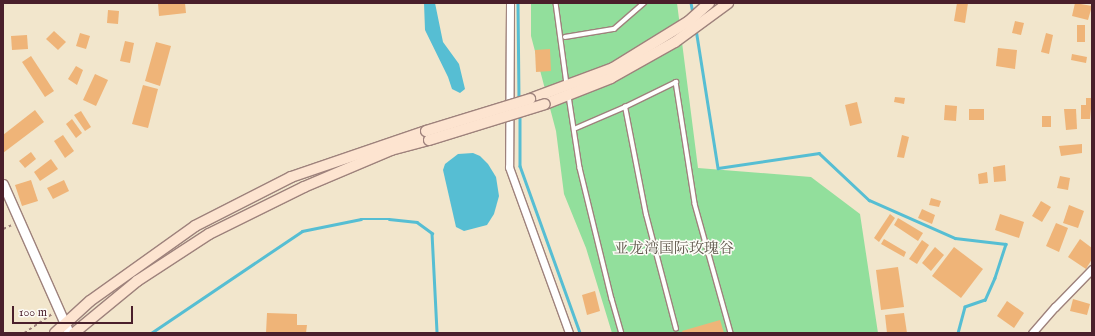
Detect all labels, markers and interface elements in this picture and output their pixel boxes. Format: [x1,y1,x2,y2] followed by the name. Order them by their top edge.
[614,240,734,258] park label: 亚龙湾国际玫瑰谷
[14,298,135,324] scale bar
[19,305,47,320] text: 100 m

